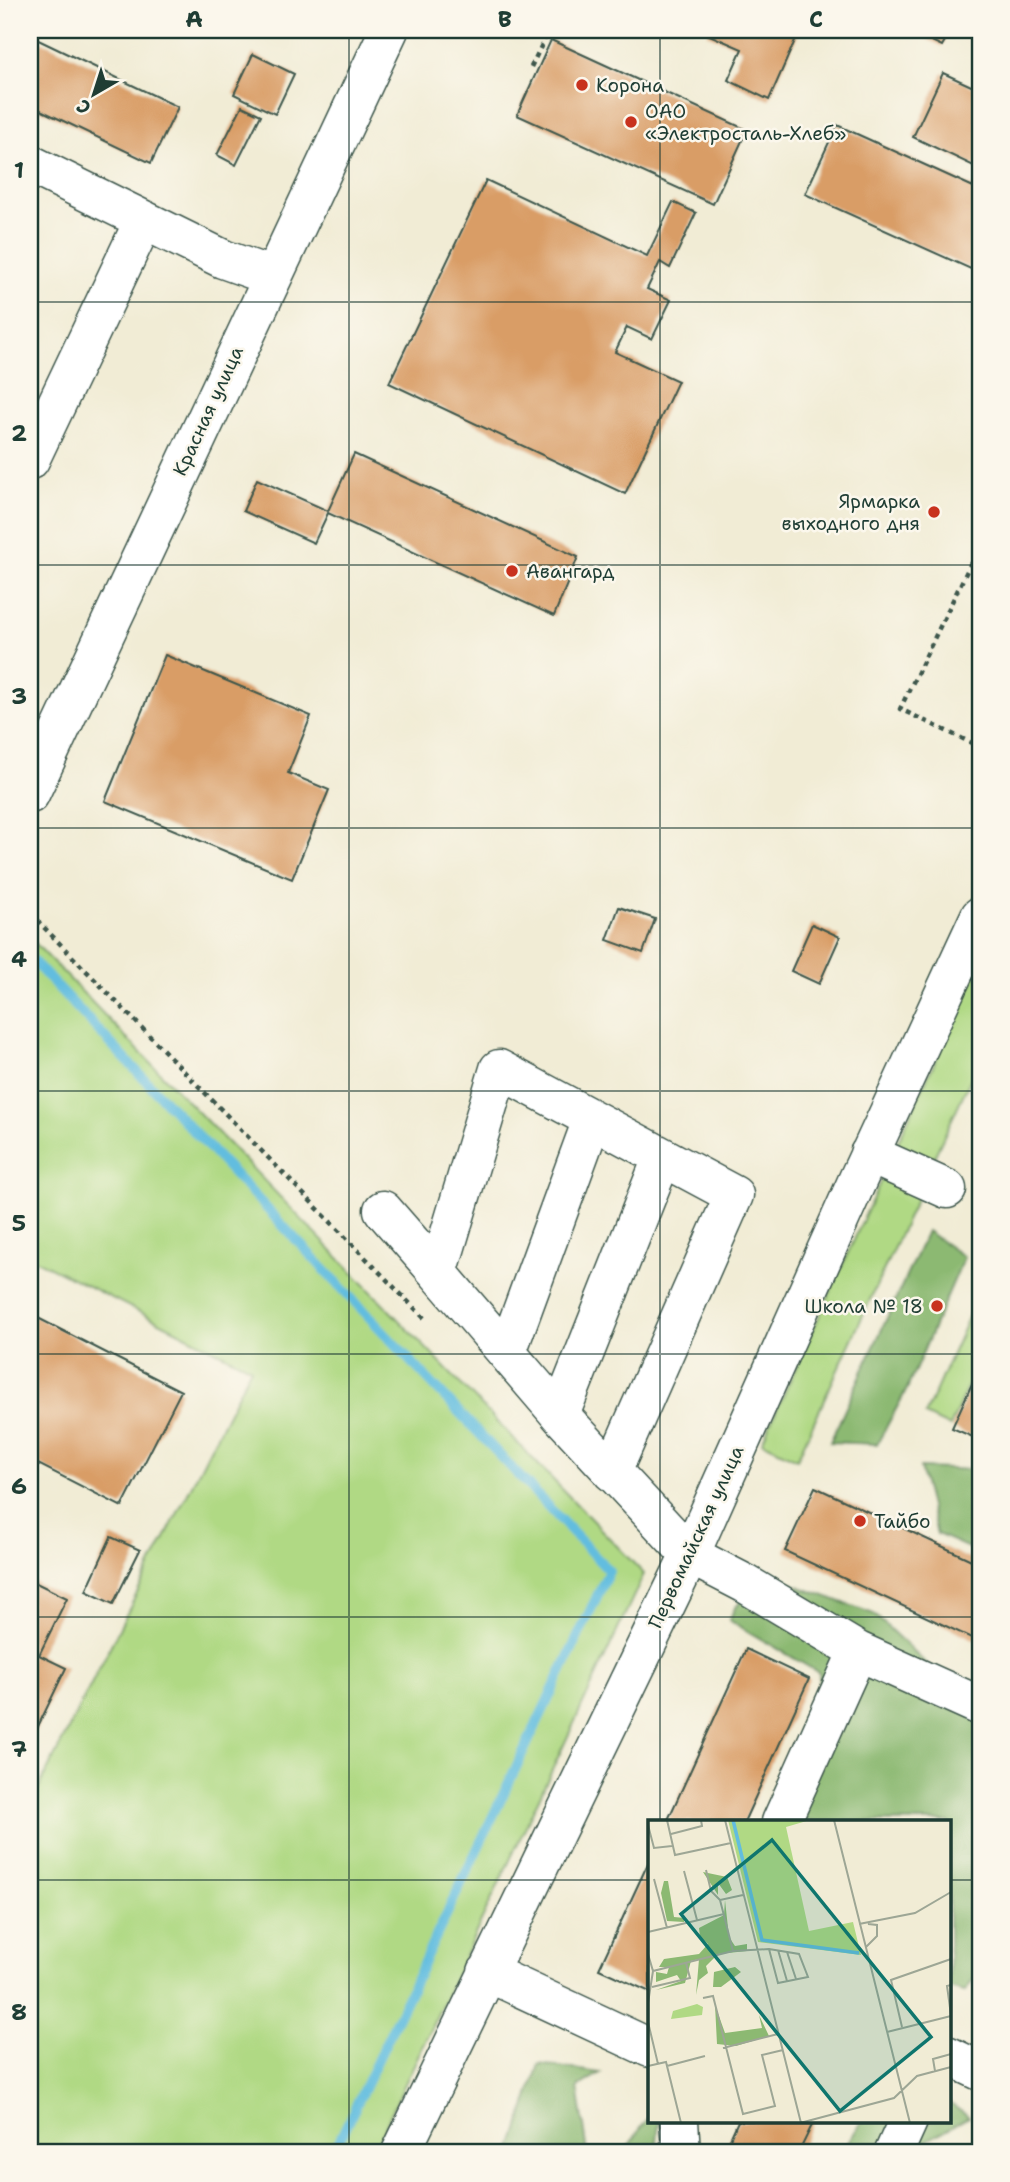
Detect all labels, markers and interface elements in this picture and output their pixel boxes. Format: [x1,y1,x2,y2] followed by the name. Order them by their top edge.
[185,4,203,34] text: A
[498,4,512,34] text: B
[809,4,823,34] text: C
[60,60,130,130] north arrow
[596,73,664,98] place label: Корона
[574,77,590,93] marker: Корона
[71,93,96,120] text: С
[645,99,846,146] place label: ОАО «Электросталь-Хлеб»
[623,114,639,130] marker: ОАО «Электросталь-Хлеб»
[14,155,24,185] text: 1
[167,342,249,480] street label: Красная улица
[11,418,27,448] text: 2
[782,489,920,536] place label: Ярмарка выходного дня
[926,504,942,520] marker: Ярмарка выходного дня
[526,559,614,584] place label: Авангард
[504,563,520,579] marker: Авангард
[11,681,27,711] text: 3
[11,944,27,974] text: 4
[12,1208,26,1238] text: 5
[805,1294,923,1319] place label: Школа № 18
[929,1298,945,1314] marker: Школа № 18
[643,1441,750,1633] street label: Первомайская улица
[11,1471,27,1501] text: 6
[874,1509,930,1534] place label: Тайбо
[852,1513,868,1529] marker: Тайбо
[11,1734,27,1764] text: 7
[648,1820,950,2122] inset map
[11,1997,27,2027] text: 8

